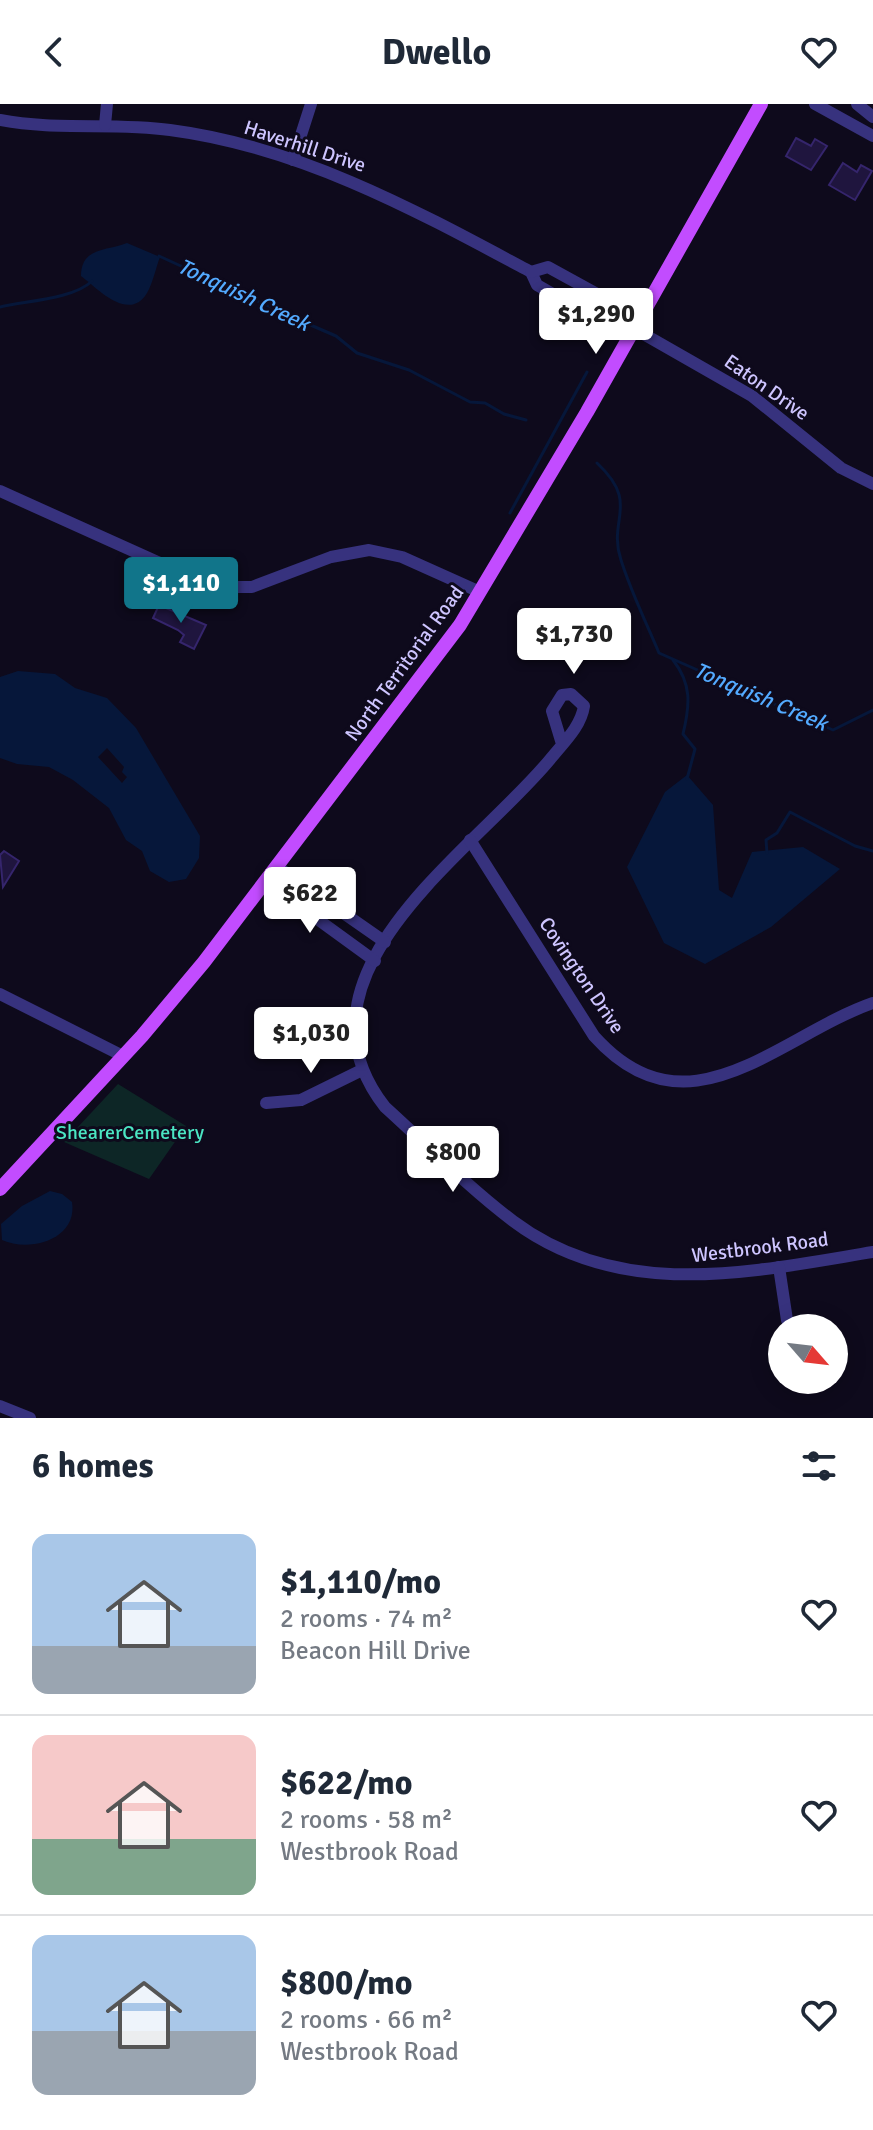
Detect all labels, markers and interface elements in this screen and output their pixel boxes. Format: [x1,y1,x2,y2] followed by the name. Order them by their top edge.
[32,30,76,74] icon: back
[382,30,491,75] text: Dwello
[797,30,841,74] icon: heart
[241,115,369,178] street label: Haverhill Drive
[174,252,316,338] water label: Tonquish Creek
[531,288,661,356] pin: $1,290
[557,298,635,330] text: $1,290
[719,349,814,426] street label: Eaton Drive
[116,557,246,625] pin: $1,110
[142,567,220,599] text: $1,110
[340,581,469,746] street label: North Territorial Road
[509,608,639,676] pin: $1,730
[535,618,613,650] text: $1,730
[690,656,833,737] water label: Tonquish Creek
[263,867,357,935] pin: $622
[282,877,338,909] text: $622
[533,912,630,1038] street label: Covington Drive
[246,1007,376,1075] pin: $1,030
[272,1017,350,1049] text: $1,030
[56,1120,205,1145] park label: ShearerCemetery
[406,1126,500,1194] pin: $800
[425,1136,481,1168] text: $800
[690,1227,830,1268] street label: Westbrook Road
[768,1314,848,1394] north arrow
[768,1314,848,1394] map controls
[797,1444,841,1488] icon: filters
[32,1445,153,1487] text: 6 homes
[280,1561,441,1603] text: $1,110/mo
[96,1566,192,1662] icon: home
[797,1592,841,1636] icon: heart
[280,1603,453,1635] text: 2 rooms · 74 m²
[280,1635,471,1667] text: Beacon Hill Drive
[280,1762,413,1804] text: $622/mo
[96,1767,192,1863] icon: home
[797,1793,841,1837] icon: heart
[280,1804,453,1836] text: 2 rooms · 58 m²
[280,1836,459,1868] text: Westbrook Road
[280,1962,413,2004] text: $800/mo
[96,1967,192,2063] icon: home
[797,1993,841,2037] icon: heart
[280,2004,453,2036] text: 2 rooms · 66 m²
[280,2036,459,2068] text: Westbrook Road

